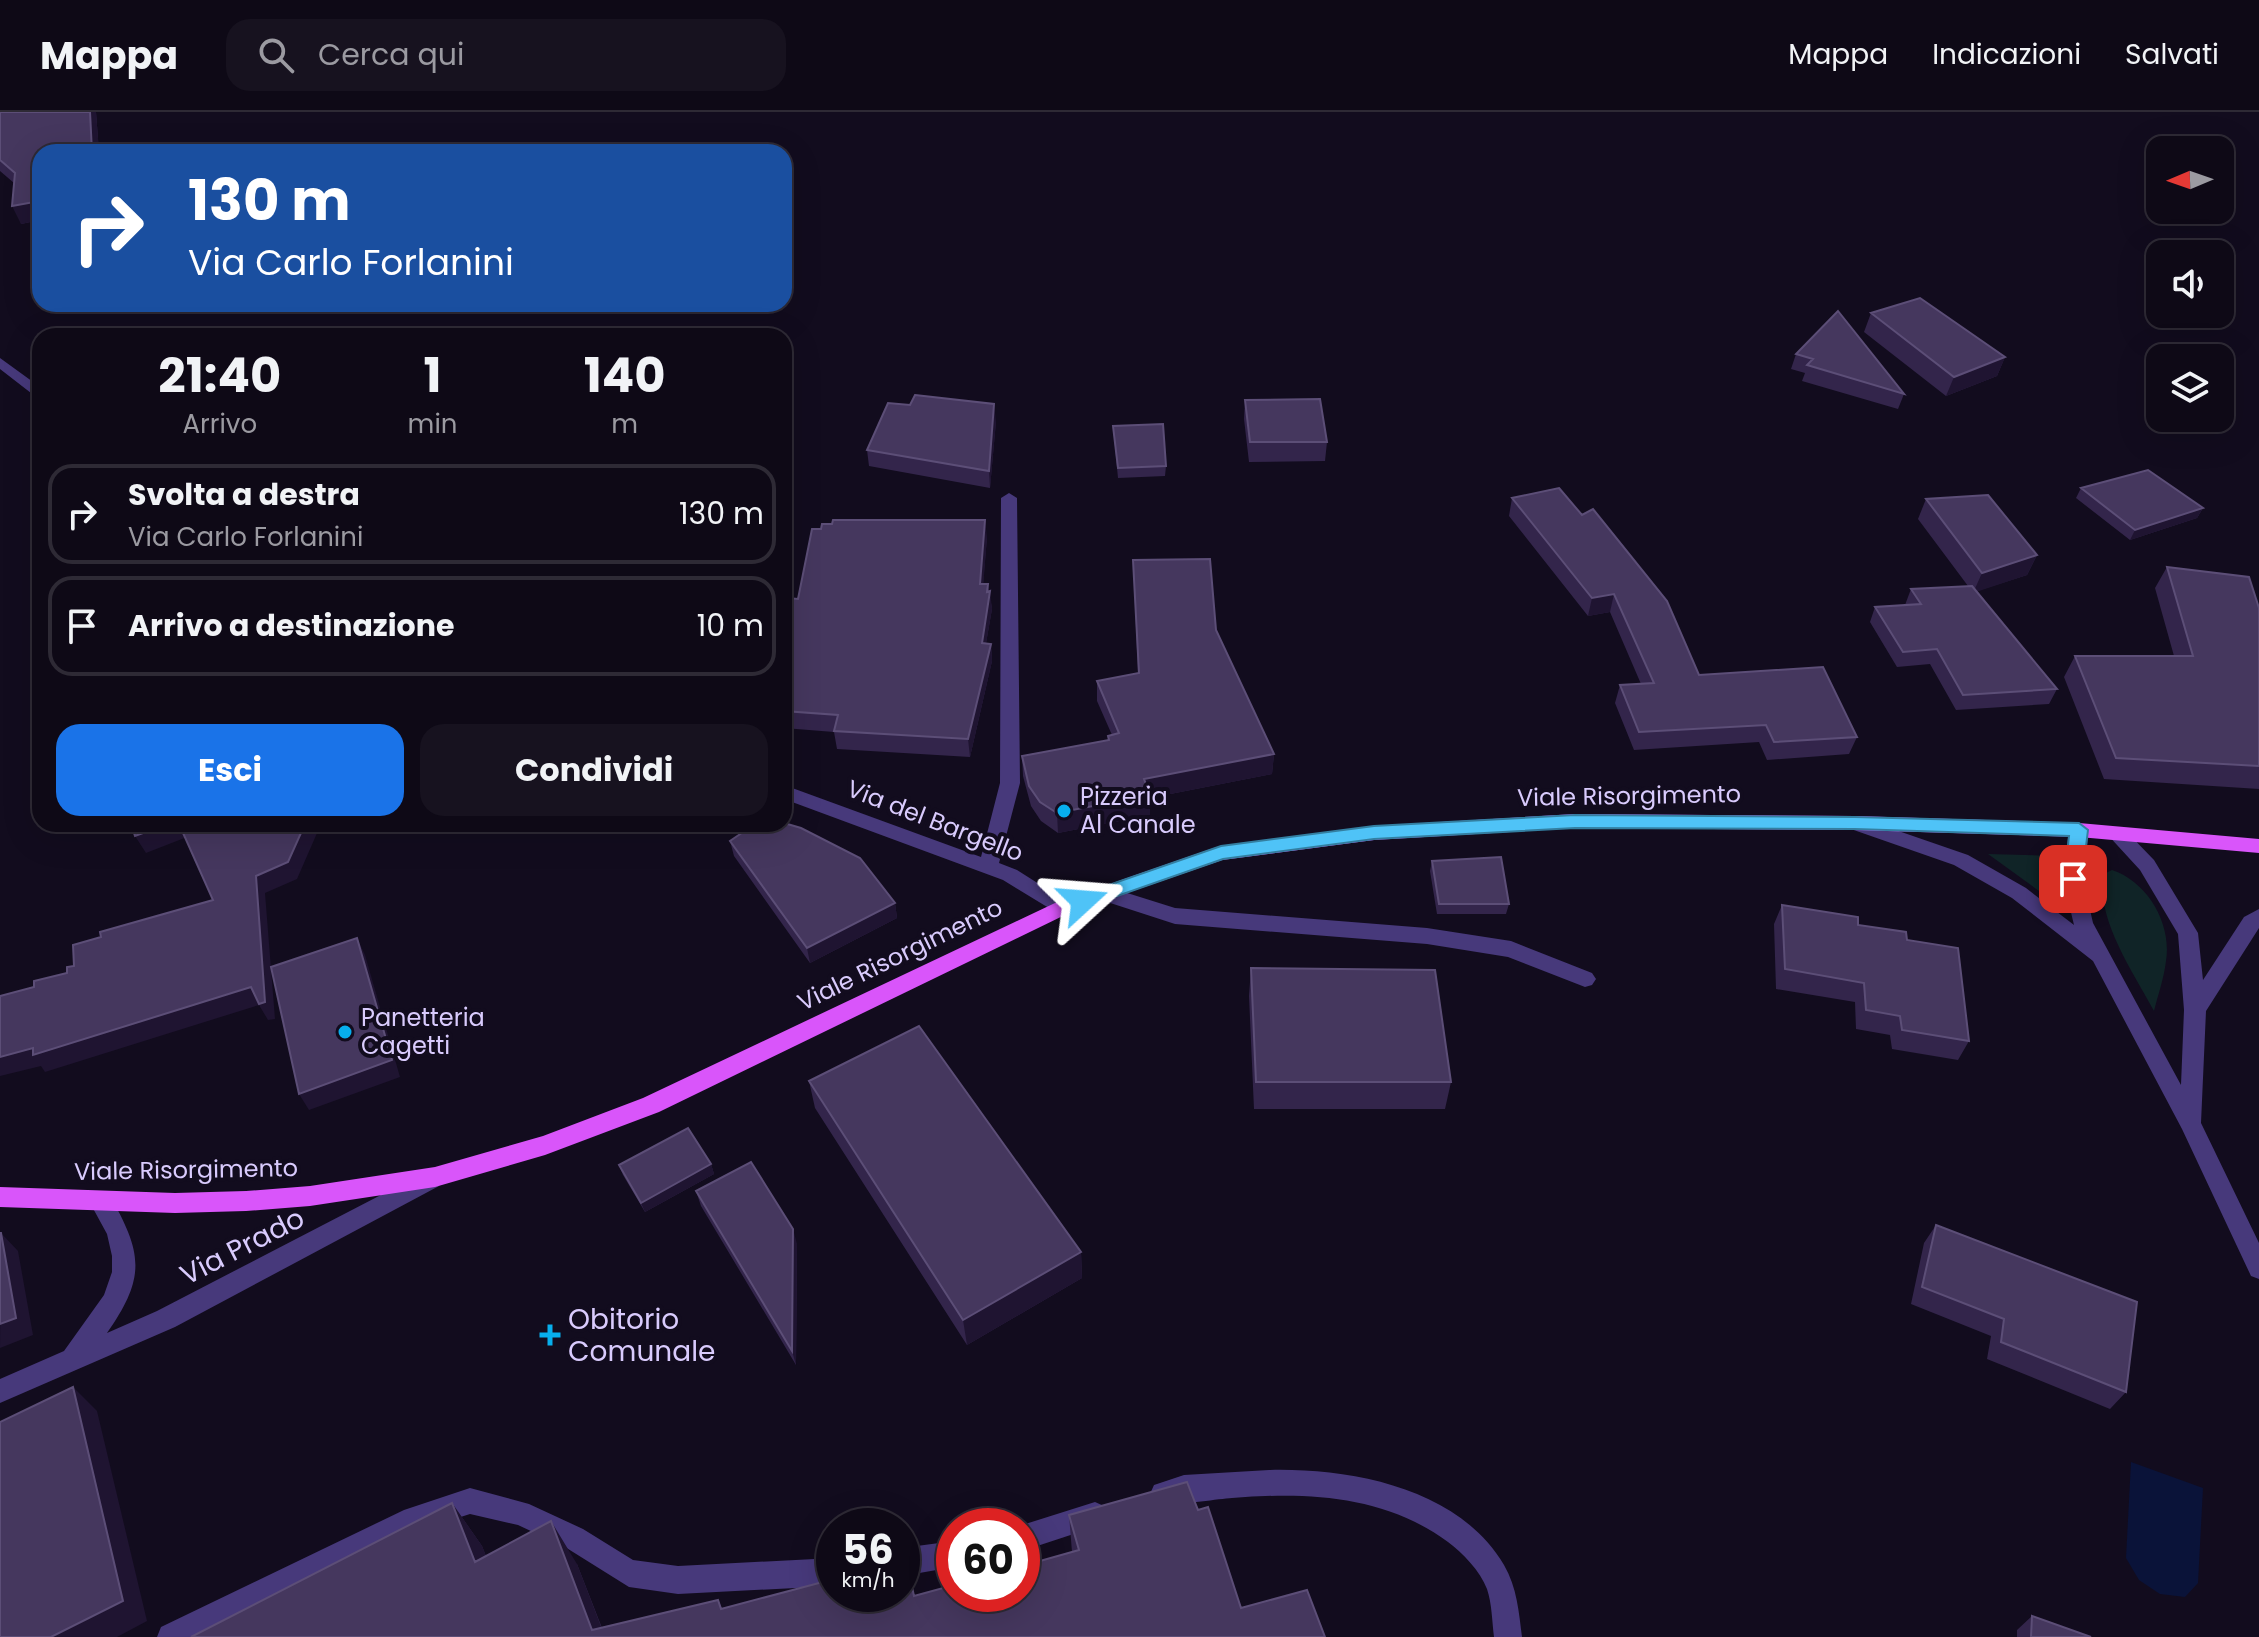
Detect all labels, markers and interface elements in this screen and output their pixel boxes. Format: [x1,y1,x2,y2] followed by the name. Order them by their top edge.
[226,19,786,91] search box
[40,29,178,82] text: Mappa
[254,33,298,77] icon: search
[318,33,464,76] text: Cerca qui
[1788,35,1888,74] text: Mappa
[1932,35,2081,74] text: Indicazioni
[2125,35,2219,74] text: Salvati
[2146,136,2234,224] north arrow
[2146,136,2234,432] map controls
[188,161,351,240] text: 130 m
[56,176,160,280] icon: right
[188,237,514,288] text: Via Carlo Forlanini
[2146,240,2234,328] button: sound
[158,342,281,409] text: 21:40
[423,342,442,409] text: 1
[584,342,666,409] text: 140
[2146,344,2234,432] button: layers
[183,406,257,442] text: Arrivo
[408,406,457,442] text: min
[611,406,638,442] text: m
[128,473,360,516] text: Svolta a destra
[60,492,104,536] icon: right
[679,492,764,535] text: 130 m
[128,519,363,555] text: Via Carlo Forlanini
[60,604,104,648] icon: arrive
[128,604,454,647] text: Arrivo a destinazione
[697,604,764,647] text: 10 m
[56,724,404,816] button: Esci
[420,724,768,816] button: Condividi
[842,772,1028,869] street label: Via del Bargello
[1517,777,1741,814] street label: Viale Risorgimento
[1080,780,1196,841] place label: Pizzeria Al Canale
[1055,802,1073,820] marker: Pizzeria Al Canale
[2039,845,2107,913] pin
[2051,857,2095,901] icon: arrive
[1041,859,1125,943] position arrow
[792,891,1008,1018] street label: Viale Risorgimento
[361,1001,485,1062] place label: Panetteria Cagetti
[336,1023,354,1041] marker: Panetteria Cagetti
[74,1151,298,1188] street label: Viale Risorgimento
[173,1199,311,1294] street label: Via Prado
[568,1300,715,1371] place label: Obitorio Comunale
[539,1324,561,1346] marker: Obitorio Comunale
[936,1508,1040,1612] speed limit sign: 60
[842,1522,894,1578] text: 56
[841,1566,895,1594] text: km/h

